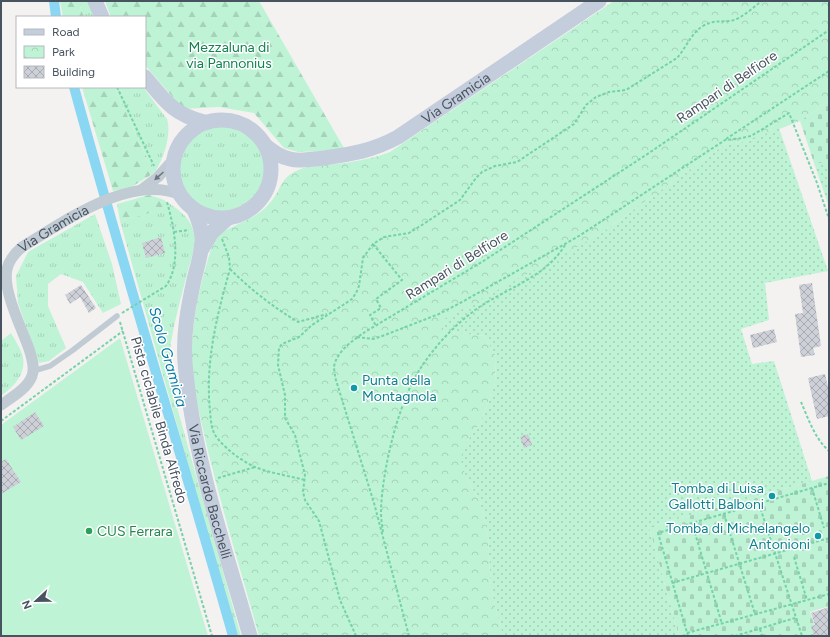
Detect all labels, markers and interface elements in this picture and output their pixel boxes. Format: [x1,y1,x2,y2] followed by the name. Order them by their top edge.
[16,16,146,88] legend
[52,25,80,39] text: Road
[186,39,272,72] park label: Mezzaluna di via Pannonius
[52,45,75,59] text: Park
[673,47,781,127] street label: Rampari di Belfiore
[52,65,95,79] text: Building
[418,69,493,127] street label: Via Gramicia
[154,171,164,181] one-way arrow
[15,201,91,256] street label: Via Gramicia
[403,226,512,303] street label: Rampari di Belfiore
[145,305,191,410] water label: Scolo Gramicia
[127,335,191,505] street label: Pista ciclabile Binda Alfredo
[362,372,437,405] place label: Punta della Montagnola
[349,383,359,393] marker: Punta della Montagnola
[185,423,235,561] street label: Via Riccardo Bacchelli
[668,480,764,513] place label: Tomba di Luisa Gallotti Balboni
[767,491,777,501] marker: Tomba di Luisa Gallotti Balboni
[666,520,810,553] place label: Tomba di Michelangelo Antonioni
[97,523,173,540] place label: CUS Ferrara
[84,526,94,536] marker: CUS Ferrara
[813,531,823,541] marker: Tomba di Michelangelo Antonioni
[16,581,56,621] north arrow
[20,598,35,611] text: N

